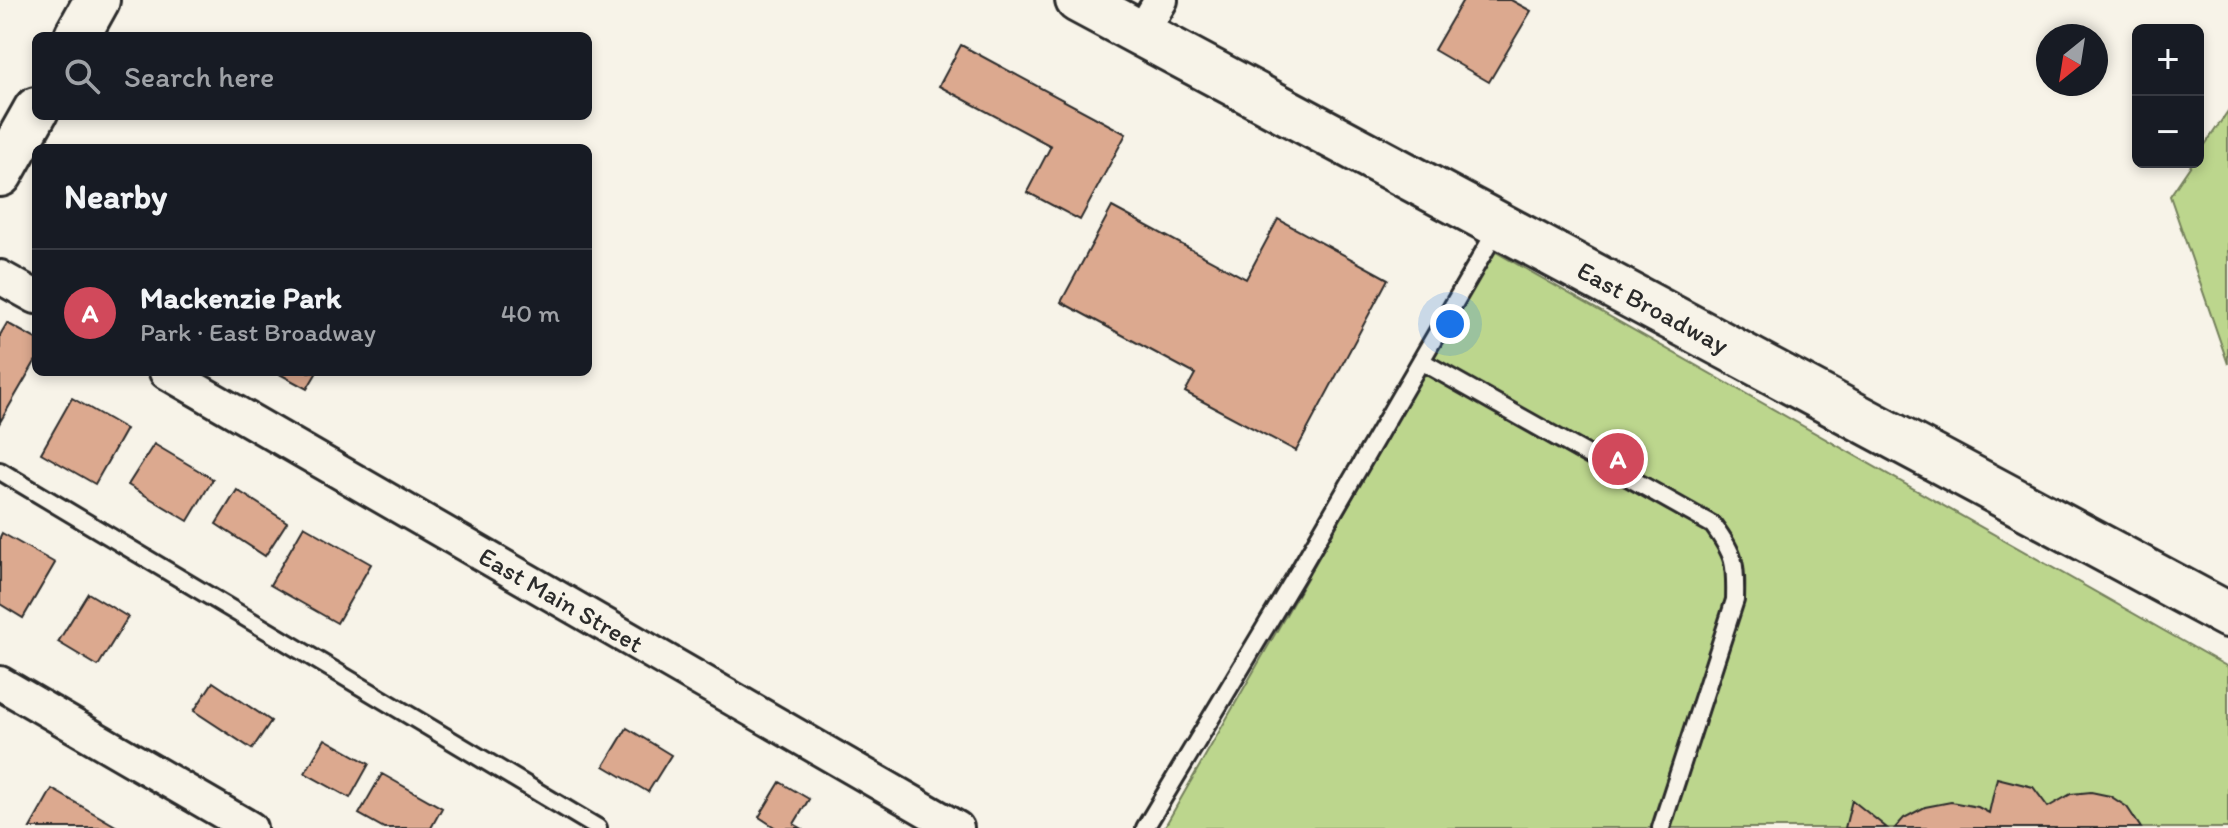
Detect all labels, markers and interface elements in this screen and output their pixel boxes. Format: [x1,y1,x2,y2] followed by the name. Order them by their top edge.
[2036,24,2108,96] north arrow
[2132,24,2204,168] map controls
[2132,24,2204,96] button: +
[32,32,592,120] search box
[60,54,104,98] icon: search
[124,58,274,95] text: Search here
[2132,96,2204,168] button: −
[64,176,167,217] text: Nearby
[1572,254,1734,361] street label: East Broadway
[140,279,341,316] text: Mackenzie Park
[82,297,98,329] text: A
[501,297,560,329] text: 40 m
[1430,304,1470,344] your location
[140,316,376,348] text: Park · East Broadway
[1592,429,1644,489] pin: A
[473,540,649,660] street label: East Main Street

